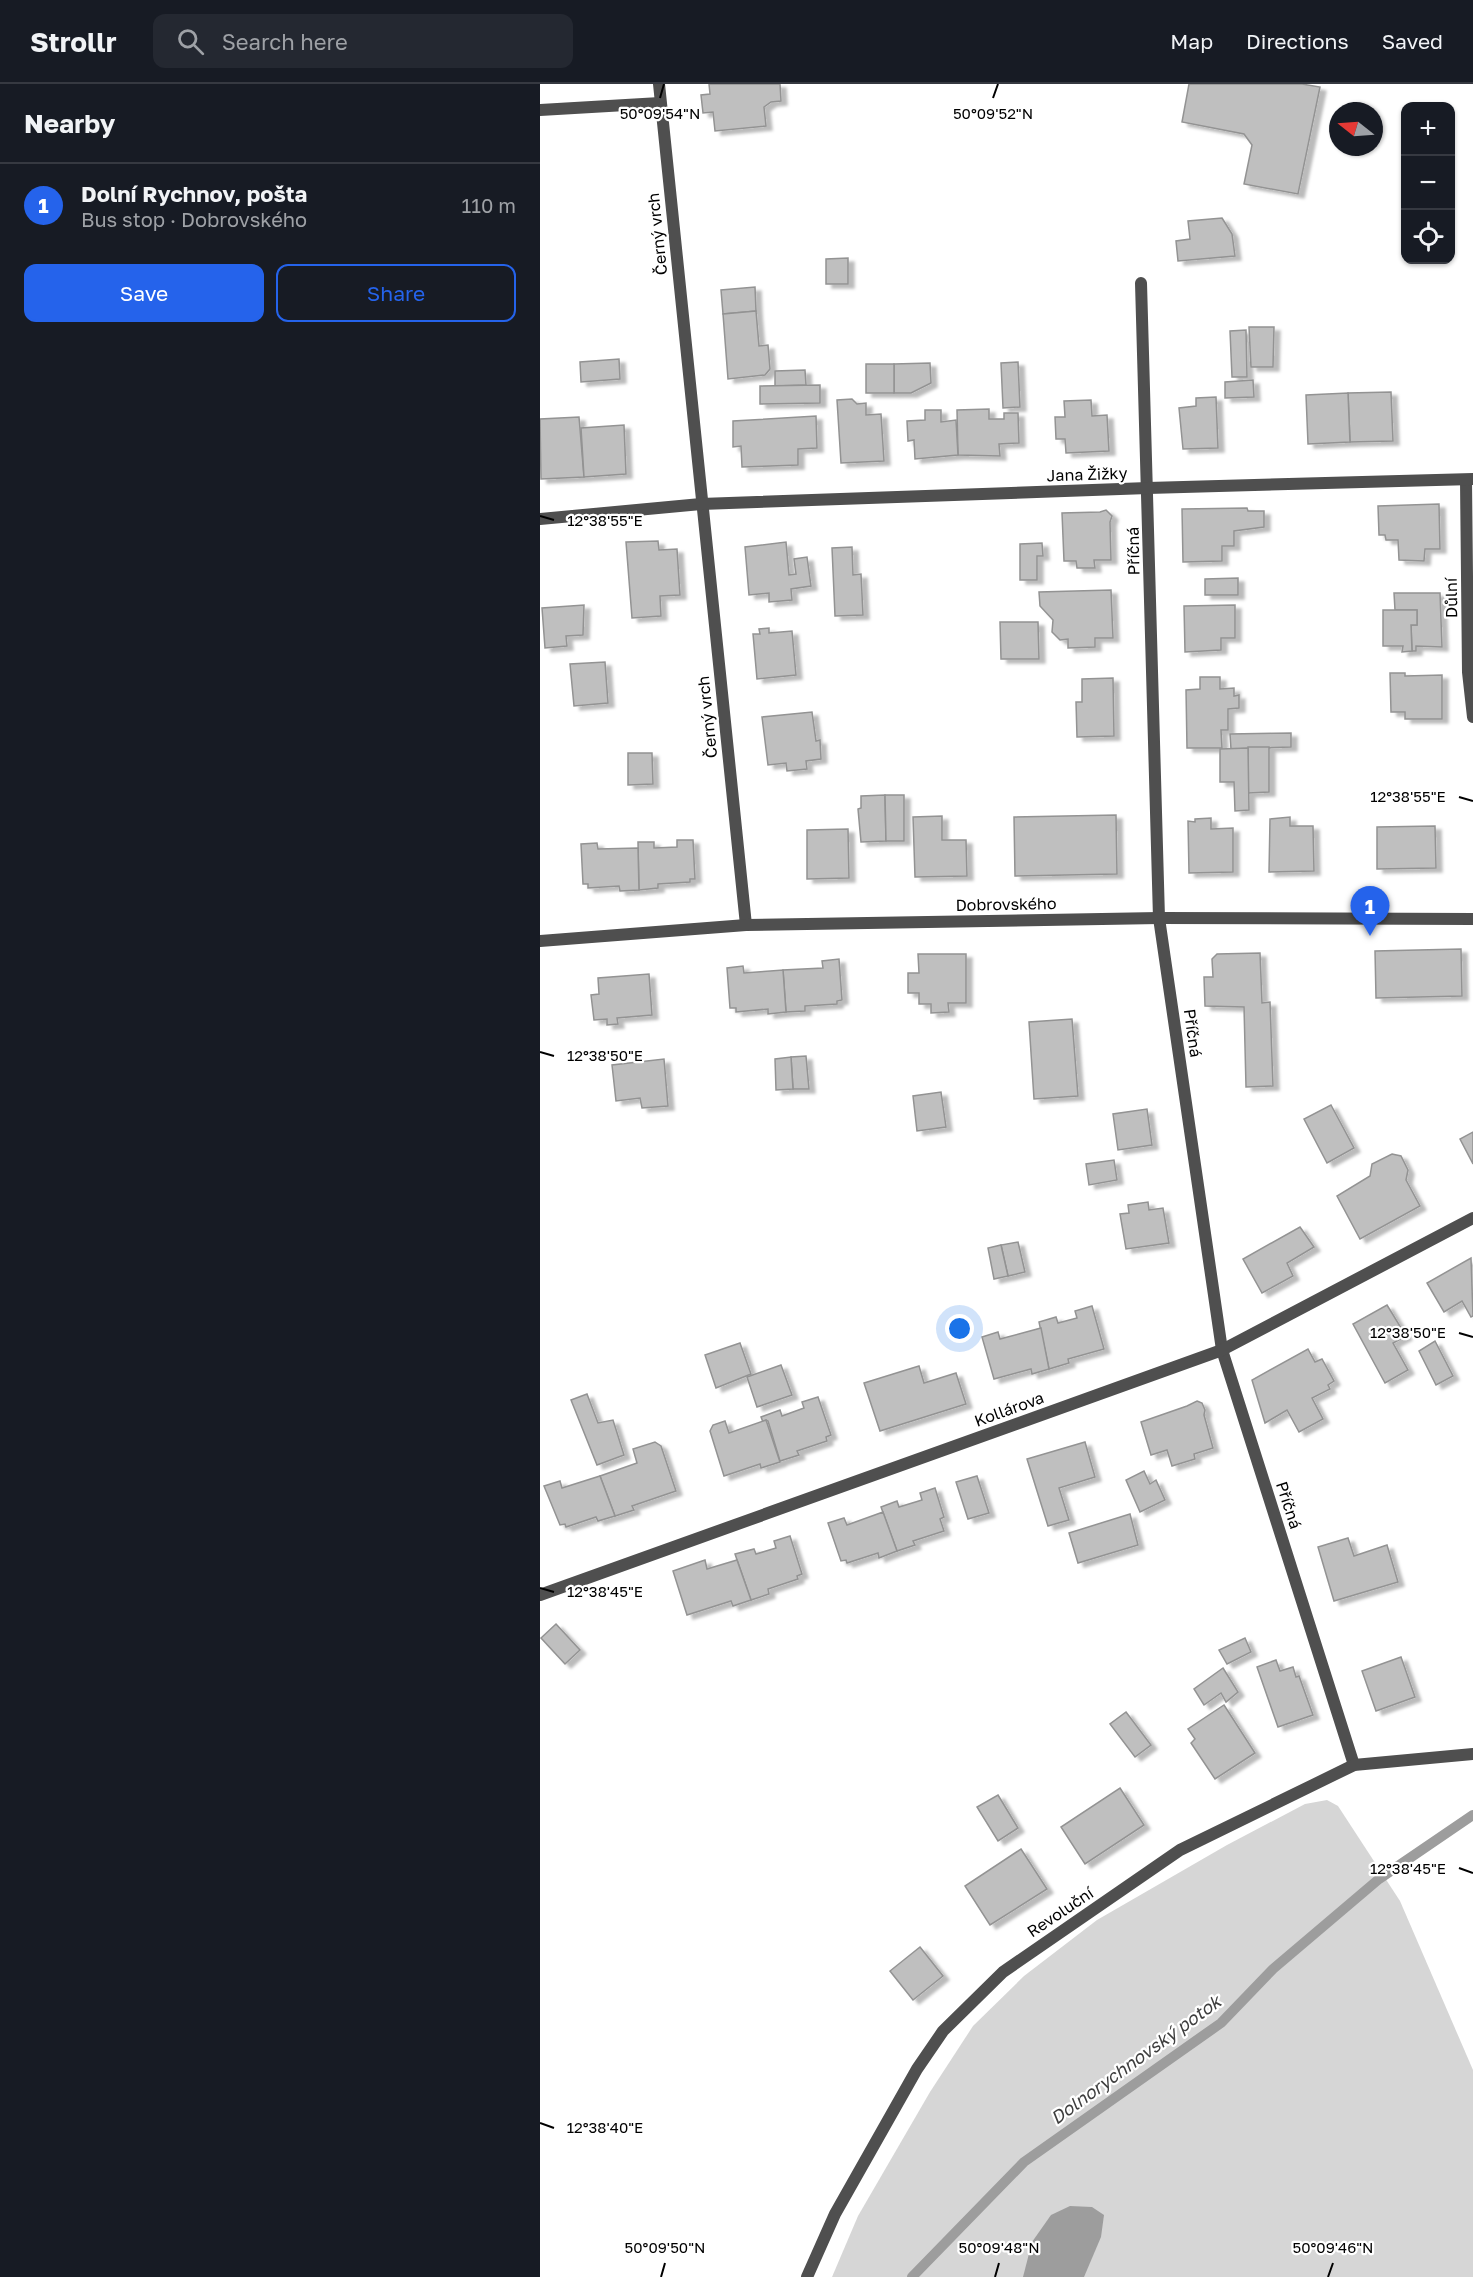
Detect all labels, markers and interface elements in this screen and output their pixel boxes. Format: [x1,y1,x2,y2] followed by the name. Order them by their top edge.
[153,14,573,68] search box
[30,25,117,58] text: Strollr
[174,25,207,58] icon: search
[222,28,348,55] text: Search here
[1170,28,1213,54] text: Map
[1246,28,1349,54] text: Directions
[1382,28,1443,54] text: Saved
[1329,102,1383,156] north arrow
[1401,102,1455,264] map controls
[1401,102,1455,156] button: +
[620,104,700,122] text: 50°09'54"N
[953,104,1033,122] text: 50°09'52"N
[24,108,115,139] text: Nearby
[1401,156,1455,210] button: −
[81,180,307,207] text: Dolní Rychnov, pošta
[643,192,671,276] street label: Černý vrch
[38,193,49,217] text: 1
[462,193,516,217] text: 110 m
[81,207,307,231] text: Bus stop · Dobrovského
[1401,210,1455,264] button: locate
[24,264,264,322] button: Save
[276,264,516,322] button: Share
[1046,463,1128,485] street label: Jana Žižky
[567,511,643,529] text: 12°38'55"E
[1123,527,1143,575] street label: Příčná
[1441,576,1461,618] street label: Důlní
[693,675,721,759] street label: Černý vrch
[1370,787,1446,805] text: 12°38'55"E
[1350,886,1390,936] pin: 1
[955,893,1057,915] street label: Dobrovského
[1180,1008,1206,1058] street label: Příčná
[567,1046,643,1064] text: 12°38'50"E
[945,1314,974,1343] your location
[1370,1323,1446,1341] text: 12°38'50"E
[972,1387,1046,1431] street label: Kollárova
[1272,1479,1306,1531] street label: Příčná
[567,1582,643,1600] text: 12°38'45"E
[1370,1859,1446,1877] text: 12°38'45"E
[1023,1882,1098,1941] street label: Revoluční
[1046,1989,1226,2128] water label: Dolnorychnovský potok
[567,2118,643,2136] text: 12°38'40"E
[625,2238,705,2256] text: 50°09'50"N
[958,2238,1040,2256] text: 50°09'48"N
[1292,2238,1374,2256] text: 50°09'46"N

